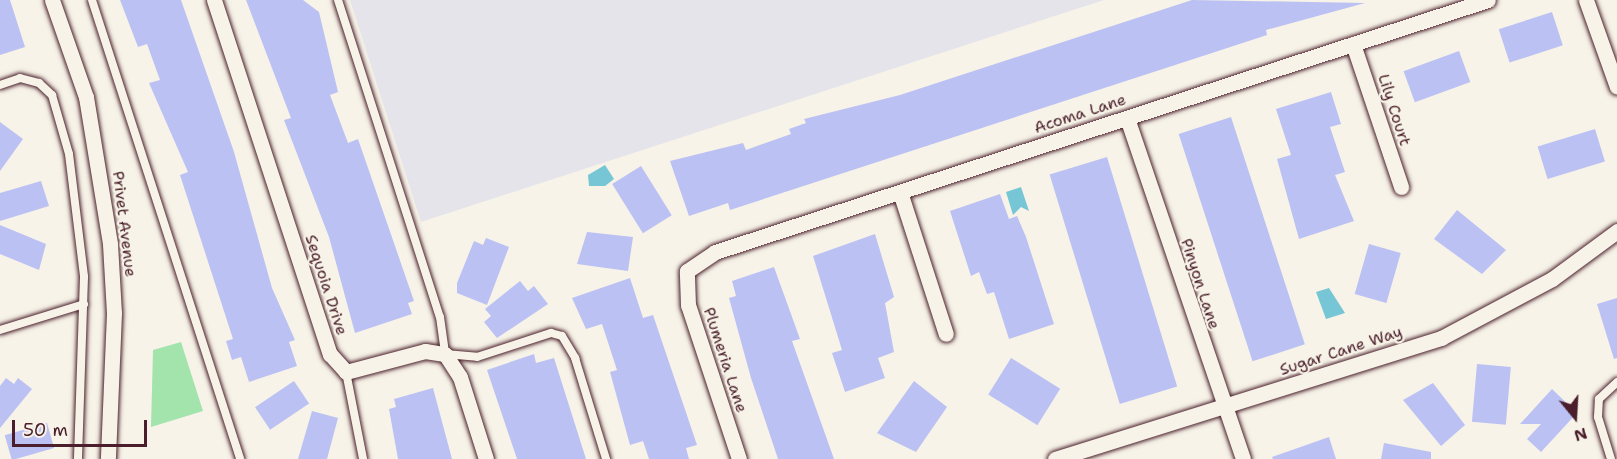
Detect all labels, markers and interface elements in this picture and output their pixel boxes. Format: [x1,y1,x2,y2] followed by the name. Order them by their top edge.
[1373,72,1415,148] street label: Lily Court
[1032,90,1128,138] street label: Acoma Lane
[108,170,140,278] street label: Privet Avenue
[301,232,351,338] street label: Sequoia Drive
[1176,236,1224,332] street label: Pinyon Lane
[699,305,751,415] street label: Plumeria Lane
[1277,322,1405,380] street label: Sugar Cane Way
[1545,387,1605,447] north arrow
[15,408,150,446] scale bar
[23,418,68,442] text: 50 m
[1571,423,1590,447] text: N

